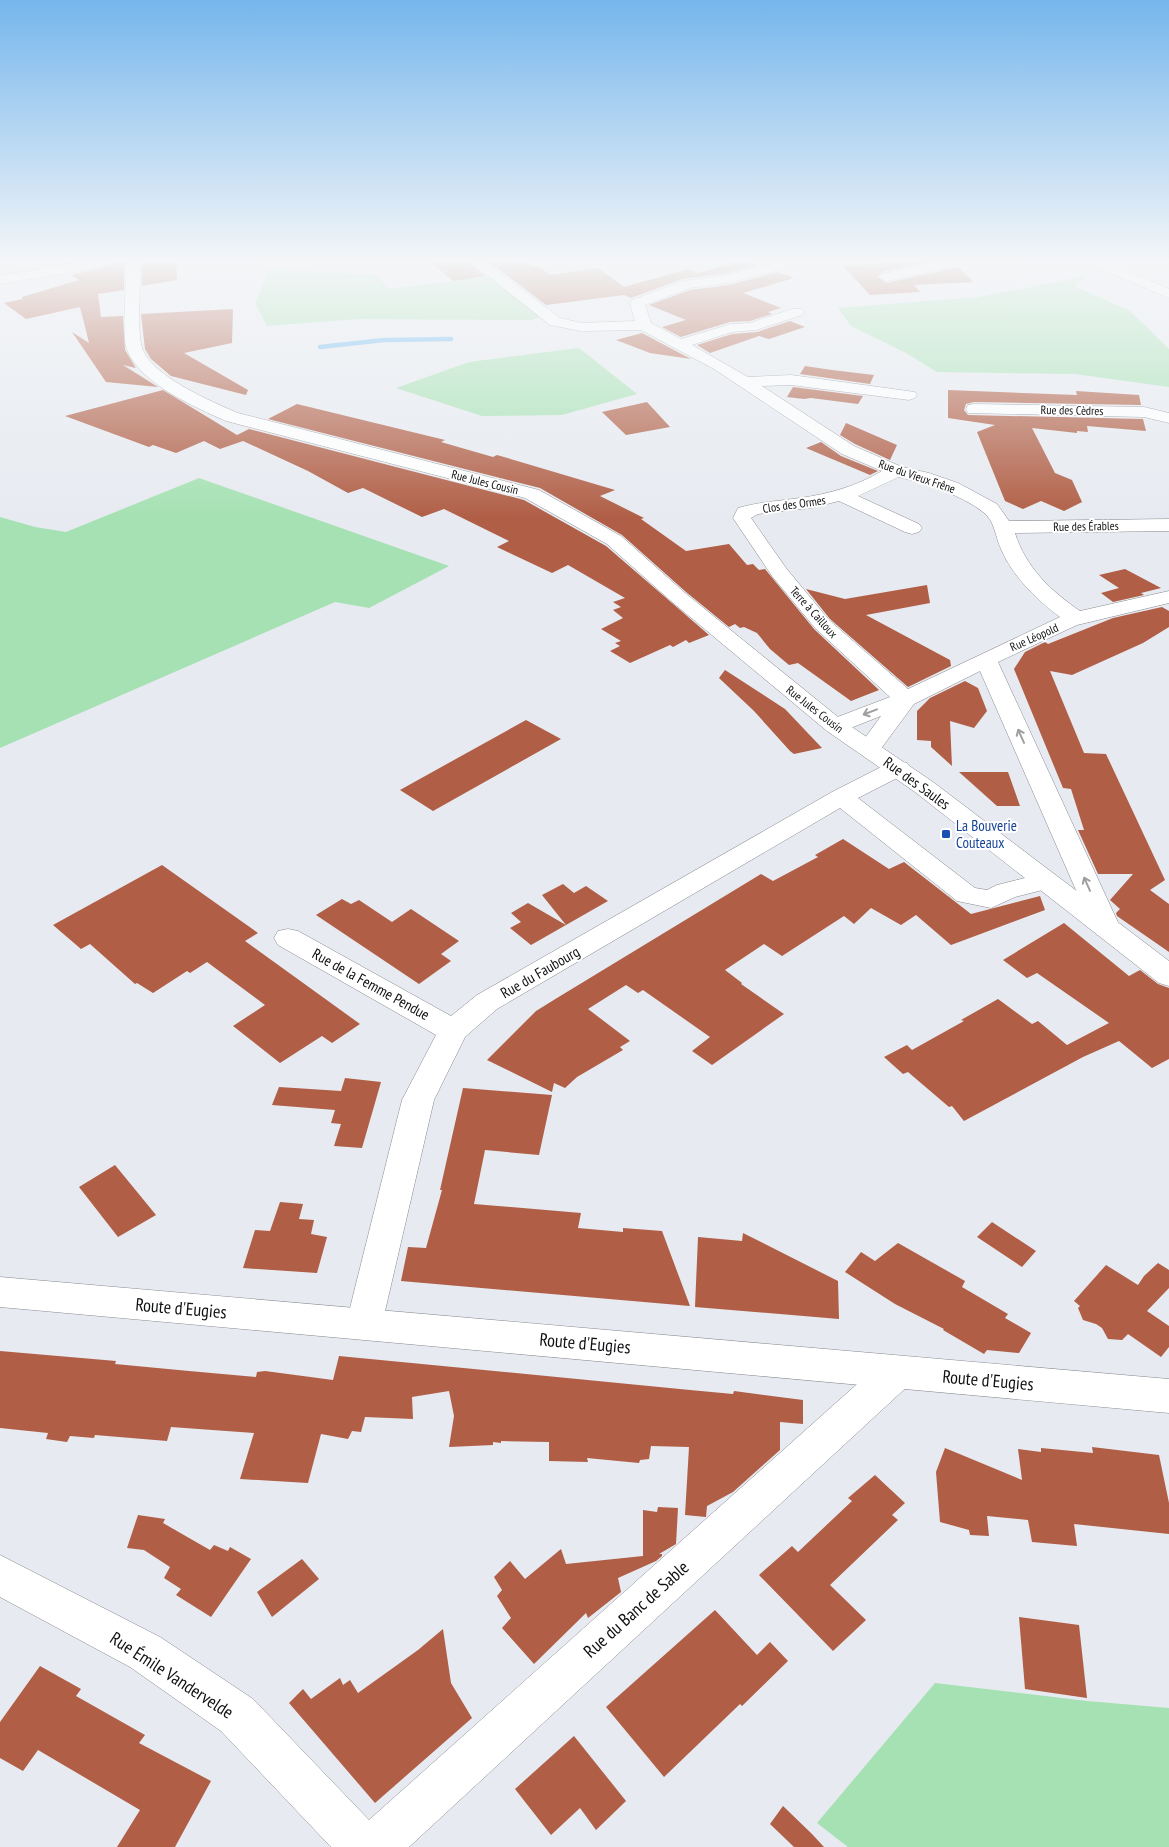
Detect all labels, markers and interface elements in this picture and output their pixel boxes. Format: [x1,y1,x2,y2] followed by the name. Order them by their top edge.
[1040,402,1104,418] street label: Rue des Cèdres
[877,456,957,496] street label: Rue du Vieux Frêne
[450,466,520,498] street label: Rue Jules Cousin
[761,492,827,516] street label: Clos des Ormes
[1053,518,1119,534] street label: Rue des Érables
[787,583,841,641] street label: Terre à Cailloux
[1007,620,1061,654] street label: Rue Léopold
[783,682,847,736] street label: Rue Jules Cousin
[863,708,878,717] one-way arrow
[1015,729,1025,744] one-way arrow
[880,752,954,814] street label: Rue des Saules
[956,816,1017,852] place label: La Bouverie Couteaux
[940,828,952,840] marker: La Bouverie Couteaux
[1081,877,1091,892] one-way arrow
[497,942,583,1002] street label: Rue du Faubourg
[309,944,433,1024] street label: Rue de la Femme Pendue
[134,1293,228,1323] street label: Route d'Eugies
[538,1328,632,1358] street label: Route d'Eugies
[941,1365,1035,1395] street label: Route d'Eugies
[579,1556,693,1662] street label: Rue du Banc de Sable
[106,1626,238,1724] street label: Rue Émile Vandervelde

